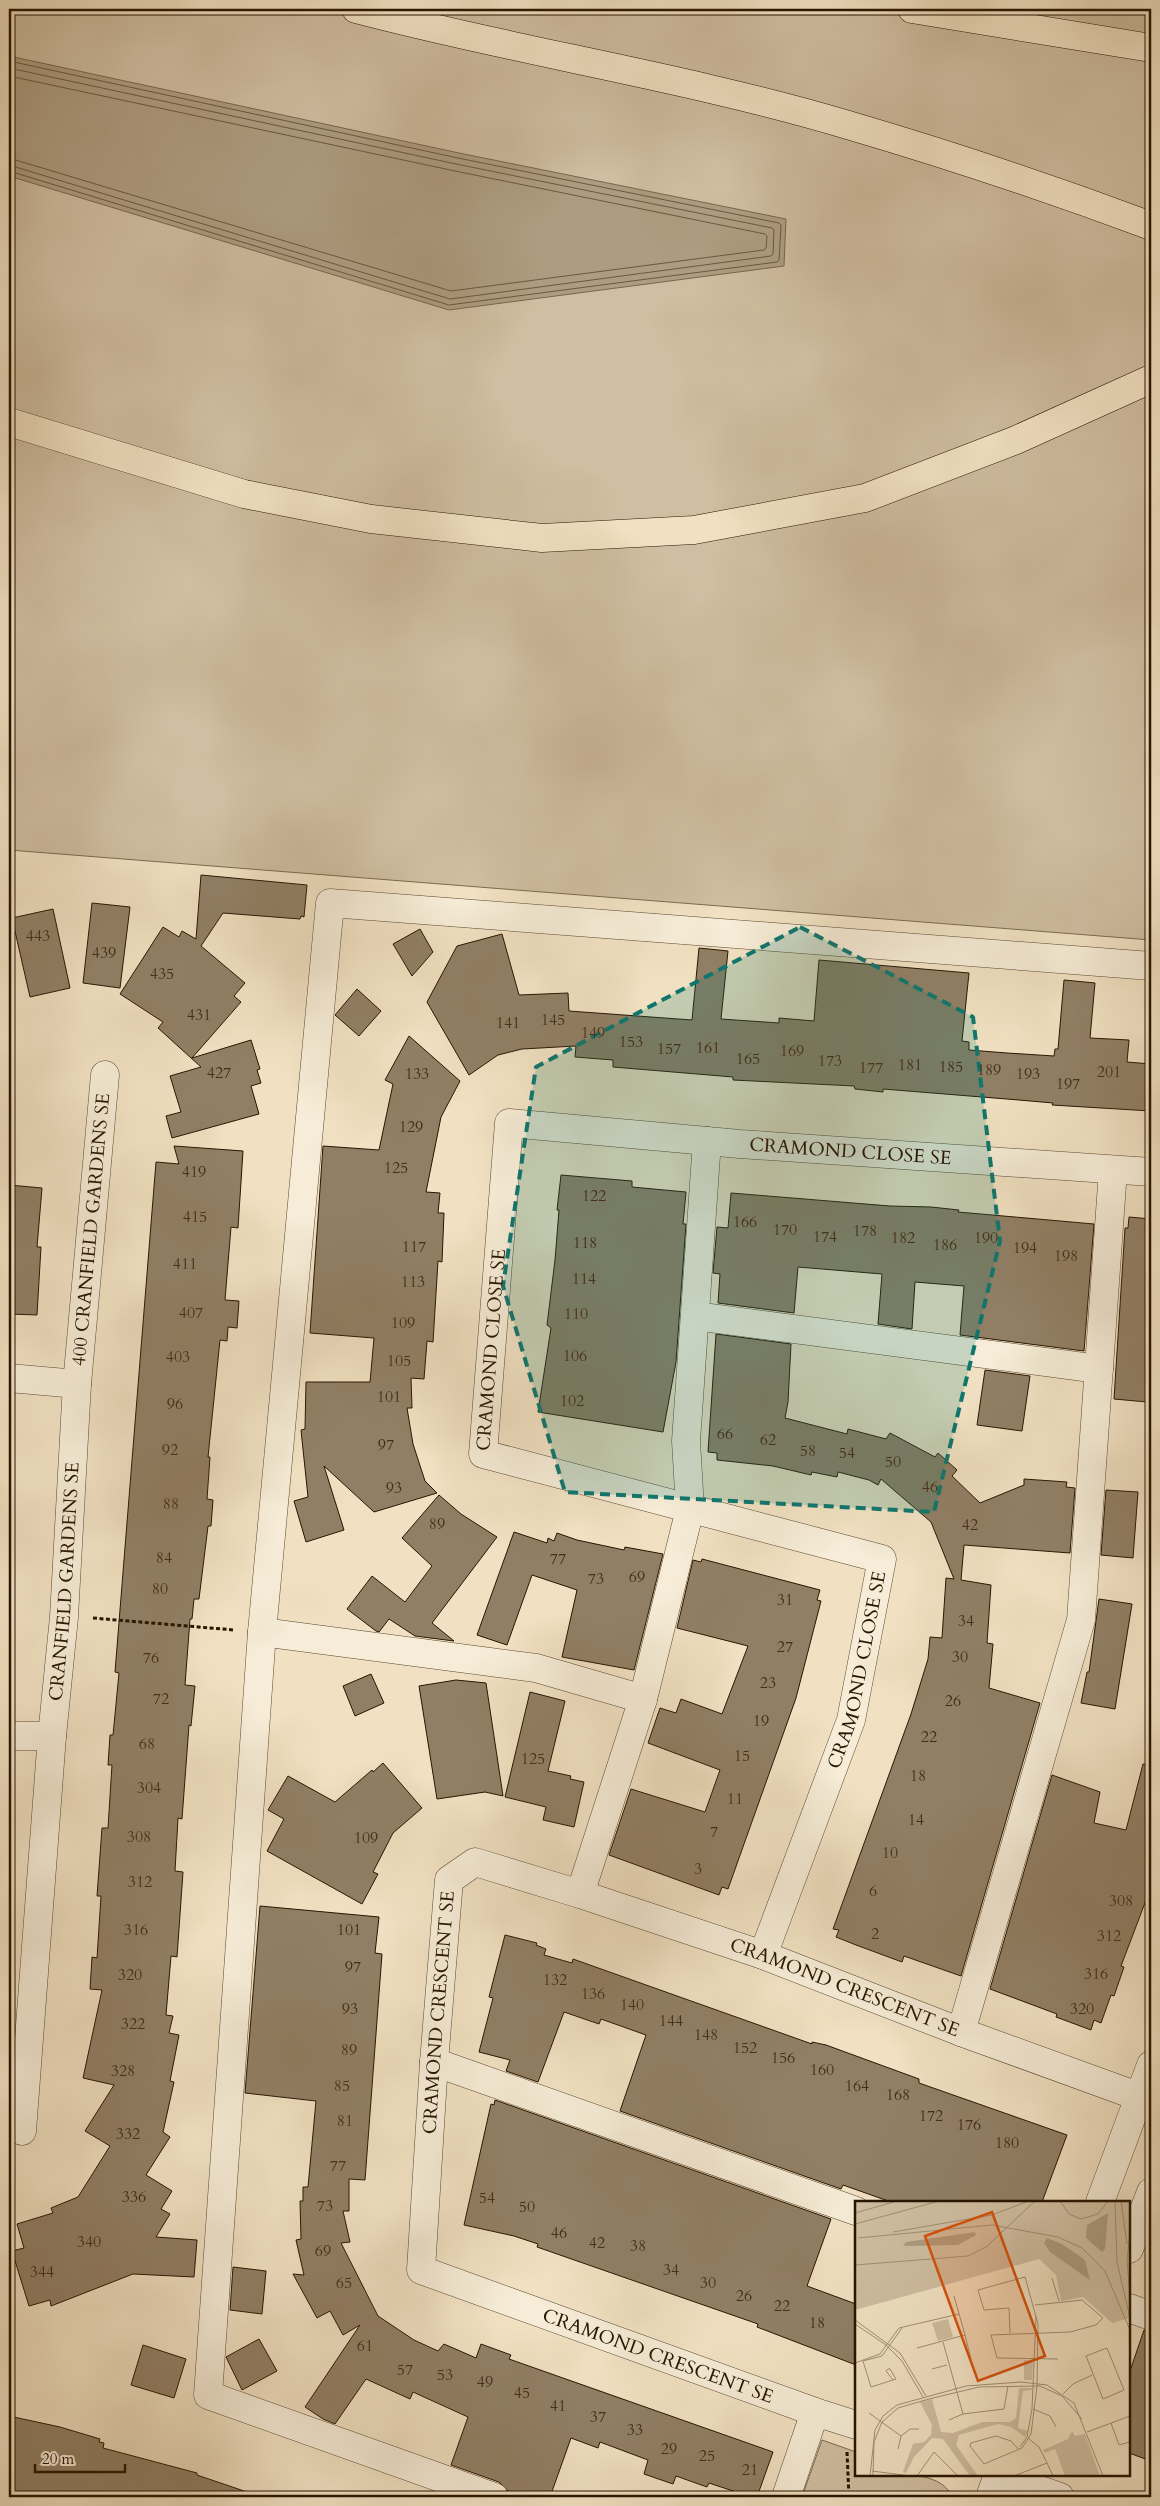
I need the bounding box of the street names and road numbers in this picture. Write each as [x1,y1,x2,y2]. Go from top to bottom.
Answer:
street label: 400 CRANFIELD GARDENS SE [66,1092,116,1367]
street label: CRAMOND CLOSE SE [748,1132,952,1171]
street label: CRAMOND CLOSE SE [470,1248,512,1452]
street label: CRANFIELD GARDENS SE [43,1461,86,1702]
street label: CRAMOND CLOSE SE [821,1569,892,1772]
street label: CRAMOND CRESCENT SE [417,1890,461,2135]
street label: CRAMOND CRESCENT SE [726,1932,963,2043]
street label: CRAMOND CRESCENT SE [539,2302,777,2410]

